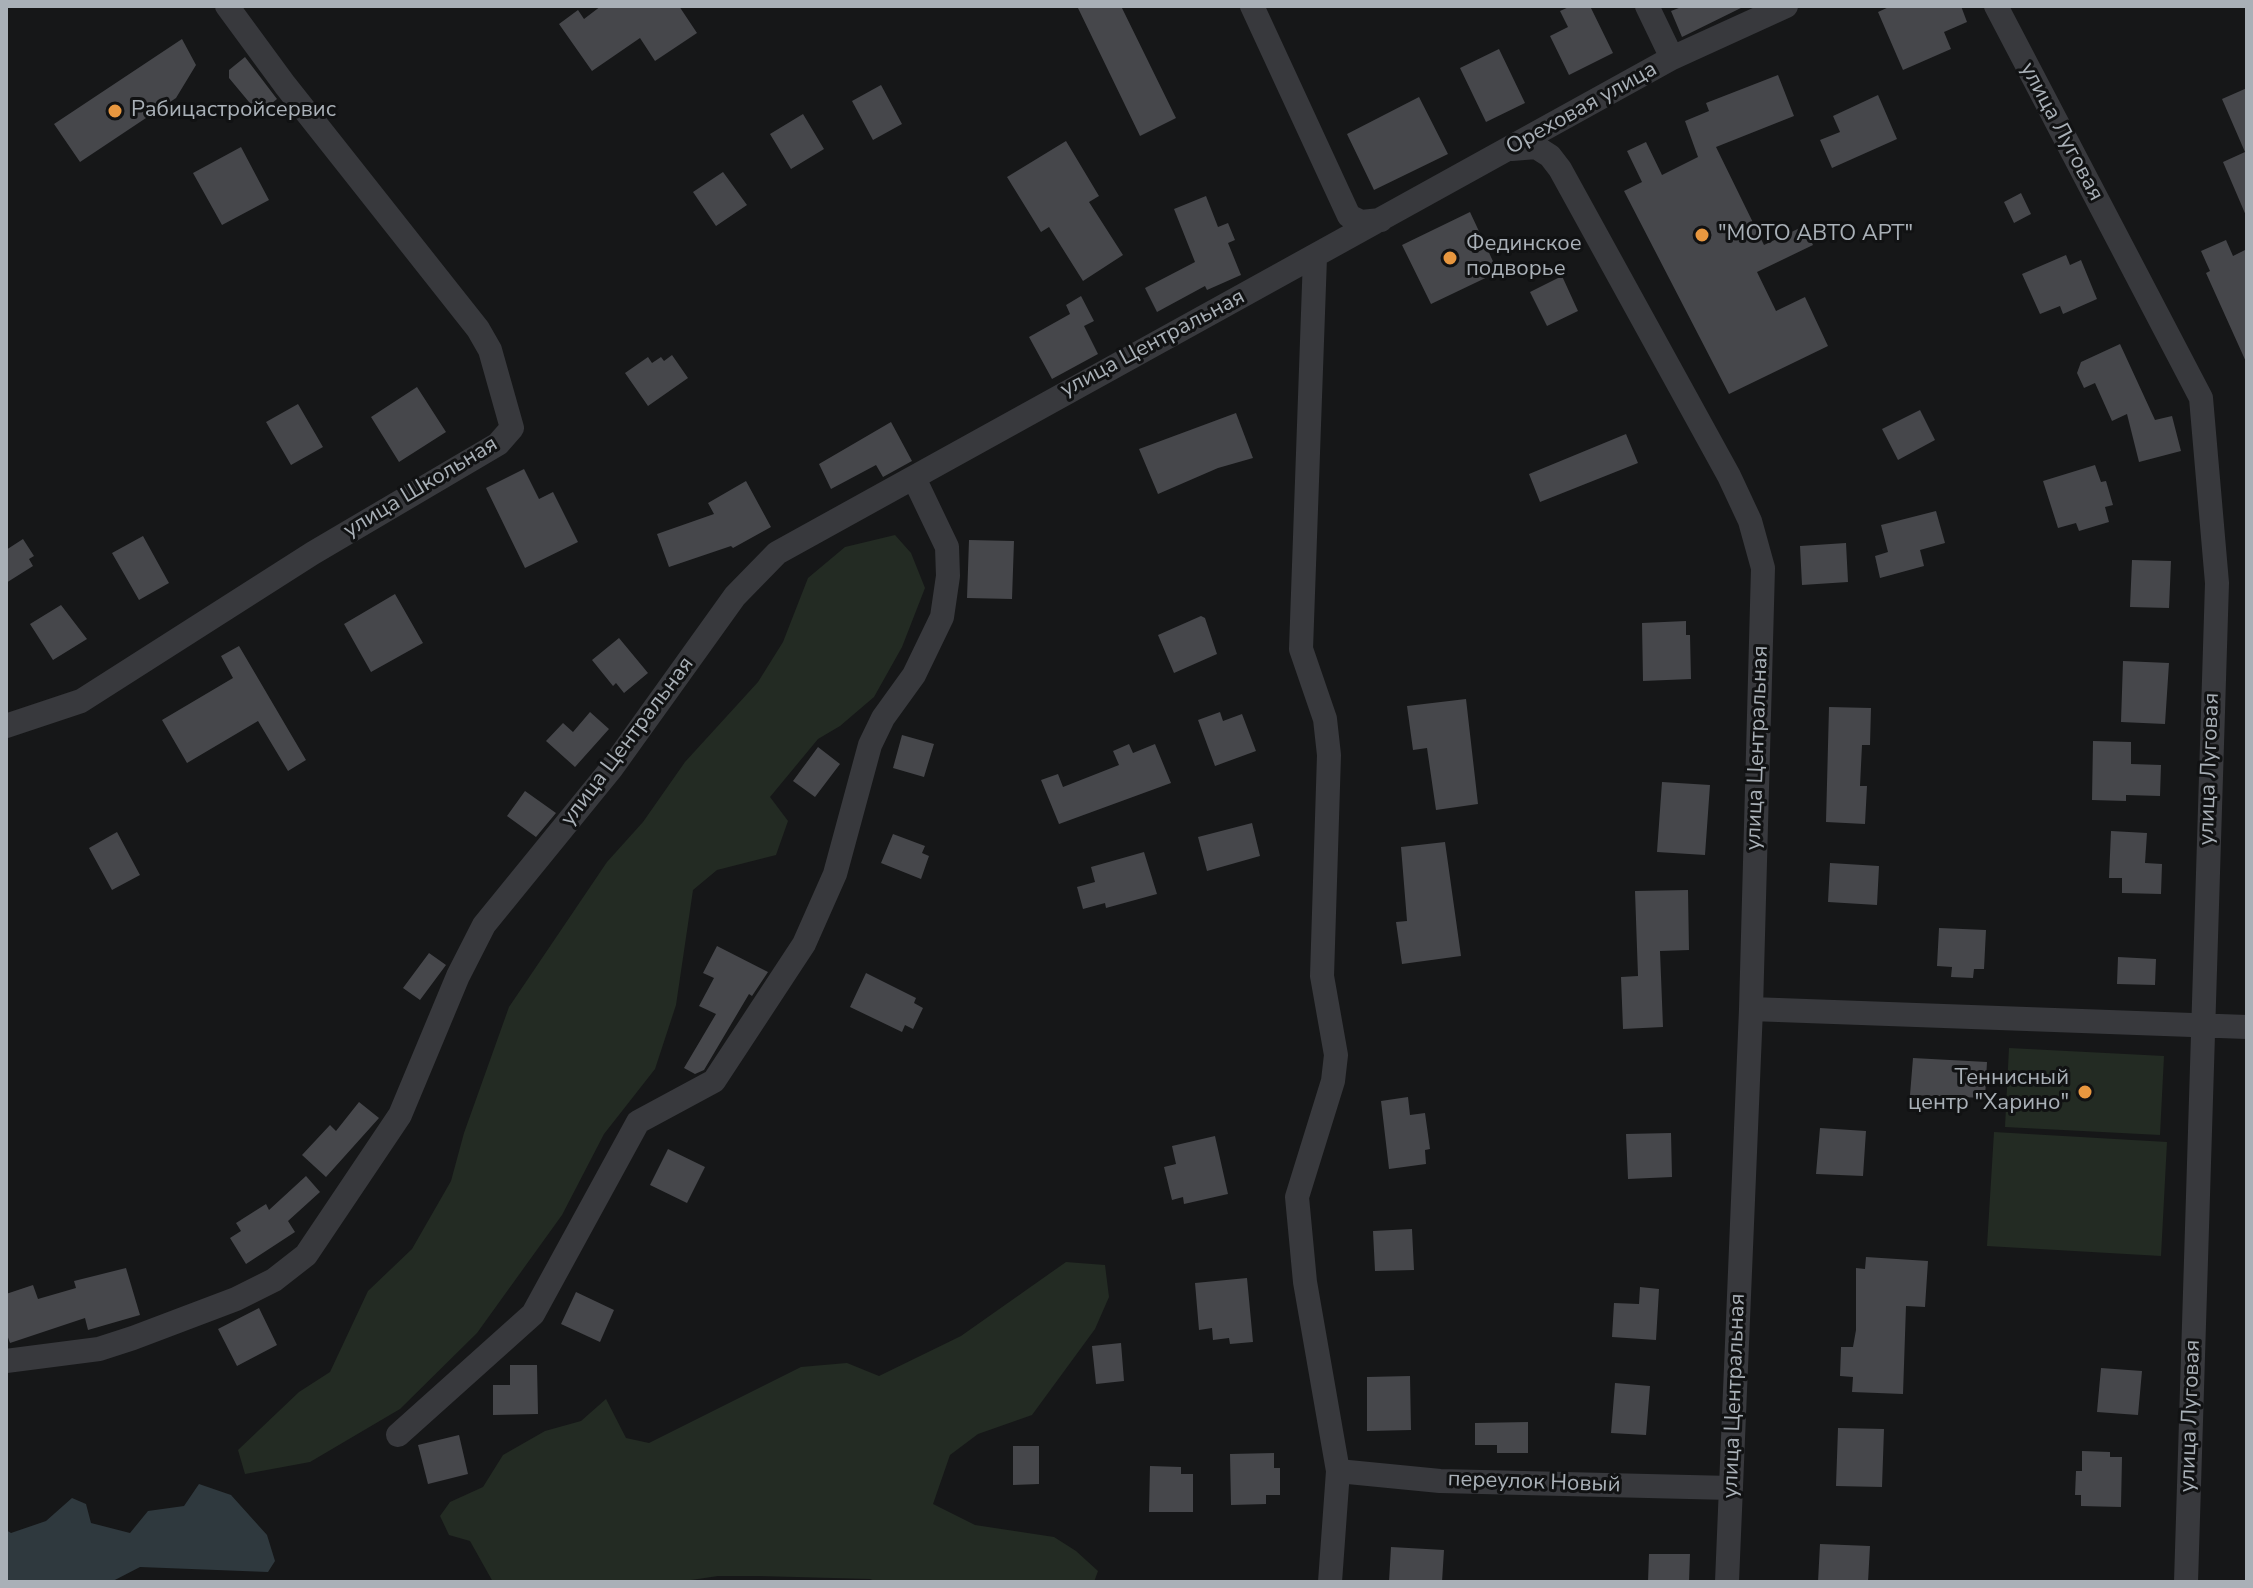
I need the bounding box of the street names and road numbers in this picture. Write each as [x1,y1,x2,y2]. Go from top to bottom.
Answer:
street label: Ореховая улица [1502,57,1662,161]
street label: улица Луговая [2014,58,2108,206]
street label: улица Центральная [1056,284,1250,404]
street label: улица Школьная [339,432,503,544]
street label: улица Центральная [1741,645,1775,851]
street label: улица Центральная [556,652,700,832]
street label: улица Луговая [2194,692,2226,846]
street label: улица Центральная [1718,1293,1752,1499]
street label: улица Луговая [2175,1339,2207,1493]
street label: переулок Новый [1447,1467,1621,1499]

